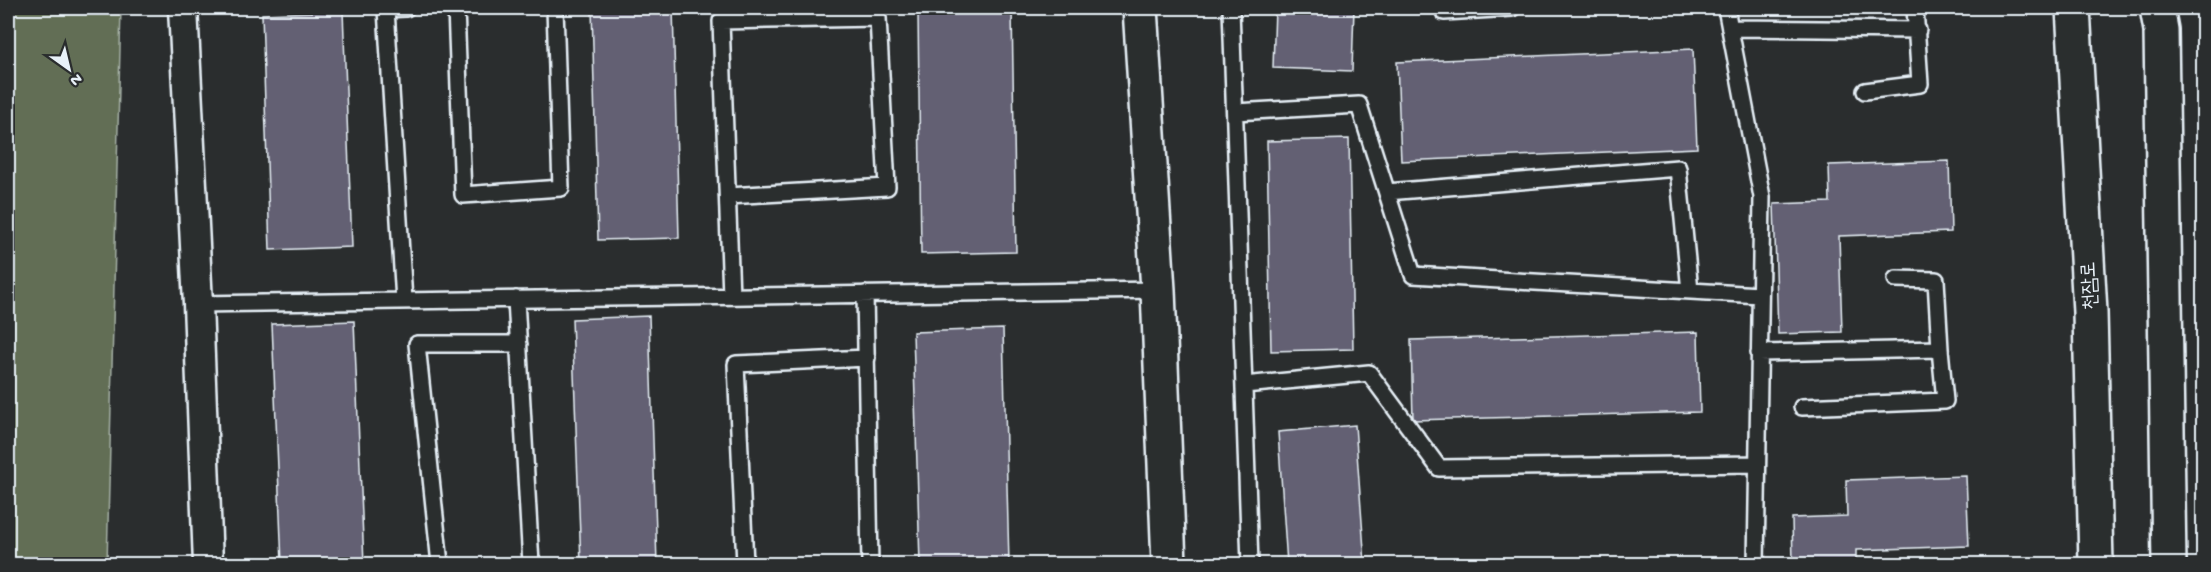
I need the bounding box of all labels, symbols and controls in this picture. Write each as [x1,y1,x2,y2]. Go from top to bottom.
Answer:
north arrow [39,39,99,99]
text: N [65,68,85,90]
street label: 천잠로 [2079,261,2104,311]

